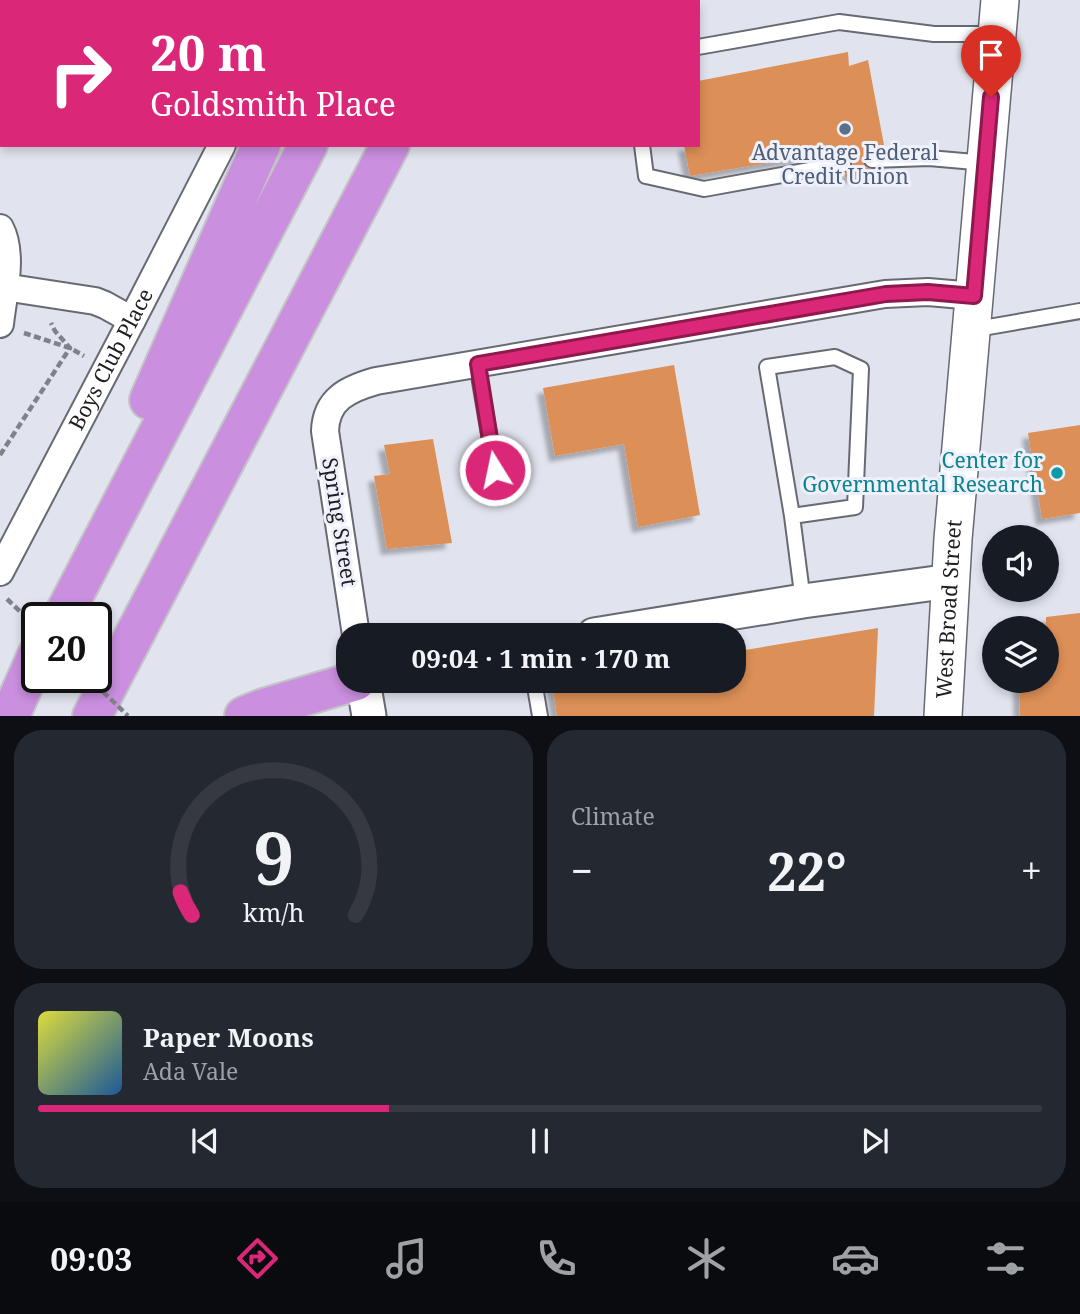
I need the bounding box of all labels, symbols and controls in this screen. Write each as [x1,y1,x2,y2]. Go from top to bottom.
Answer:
text: 20 m [150,19,266,85]
pin [961,25,1021,97]
icon: right [35,28,126,119]
icon: arrive [972,36,1010,74]
text: Goldsmith Place [150,82,396,125]
marker: Advantage Federal Credit Union [837,121,853,137]
place label: Advantage Federal Credit Union [752,138,939,190]
street label: Boys Club Place [62,283,159,435]
position arrow [458,433,532,507]
place label: Center for Governmental Research [802,446,1043,498]
street label: Spring Street [316,456,364,588]
marker: Center for Governmental Research [1049,465,1065,481]
street label: West Broad Street [929,519,968,699]
map controls [982,525,1059,693]
button: sound [982,525,1059,602]
speed limit sign: 20 [21,602,112,693]
button: layers [982,616,1059,693]
text: 09:04 · 1 min · 170 m [411,640,671,676]
text: Climate [571,800,655,832]
text: 9 [253,808,294,907]
text: 22° [767,835,847,906]
text: − [571,844,593,896]
text: + [1021,844,1042,896]
text: km/h [243,895,304,929]
text: Paper Moons [143,1019,314,1055]
text: Ada Vale [143,1055,238,1087]
icon: previous [186,1122,224,1160]
icon: pause [521,1122,559,1160]
icon: next [856,1122,894,1160]
icon: directions [233,1234,282,1283]
icon: music [382,1234,431,1283]
icon: phone [532,1234,581,1283]
icon: climate [682,1234,731,1283]
icon: car [831,1234,880,1283]
icon: filters [981,1234,1030,1283]
text: 09:03 [50,1237,132,1280]

